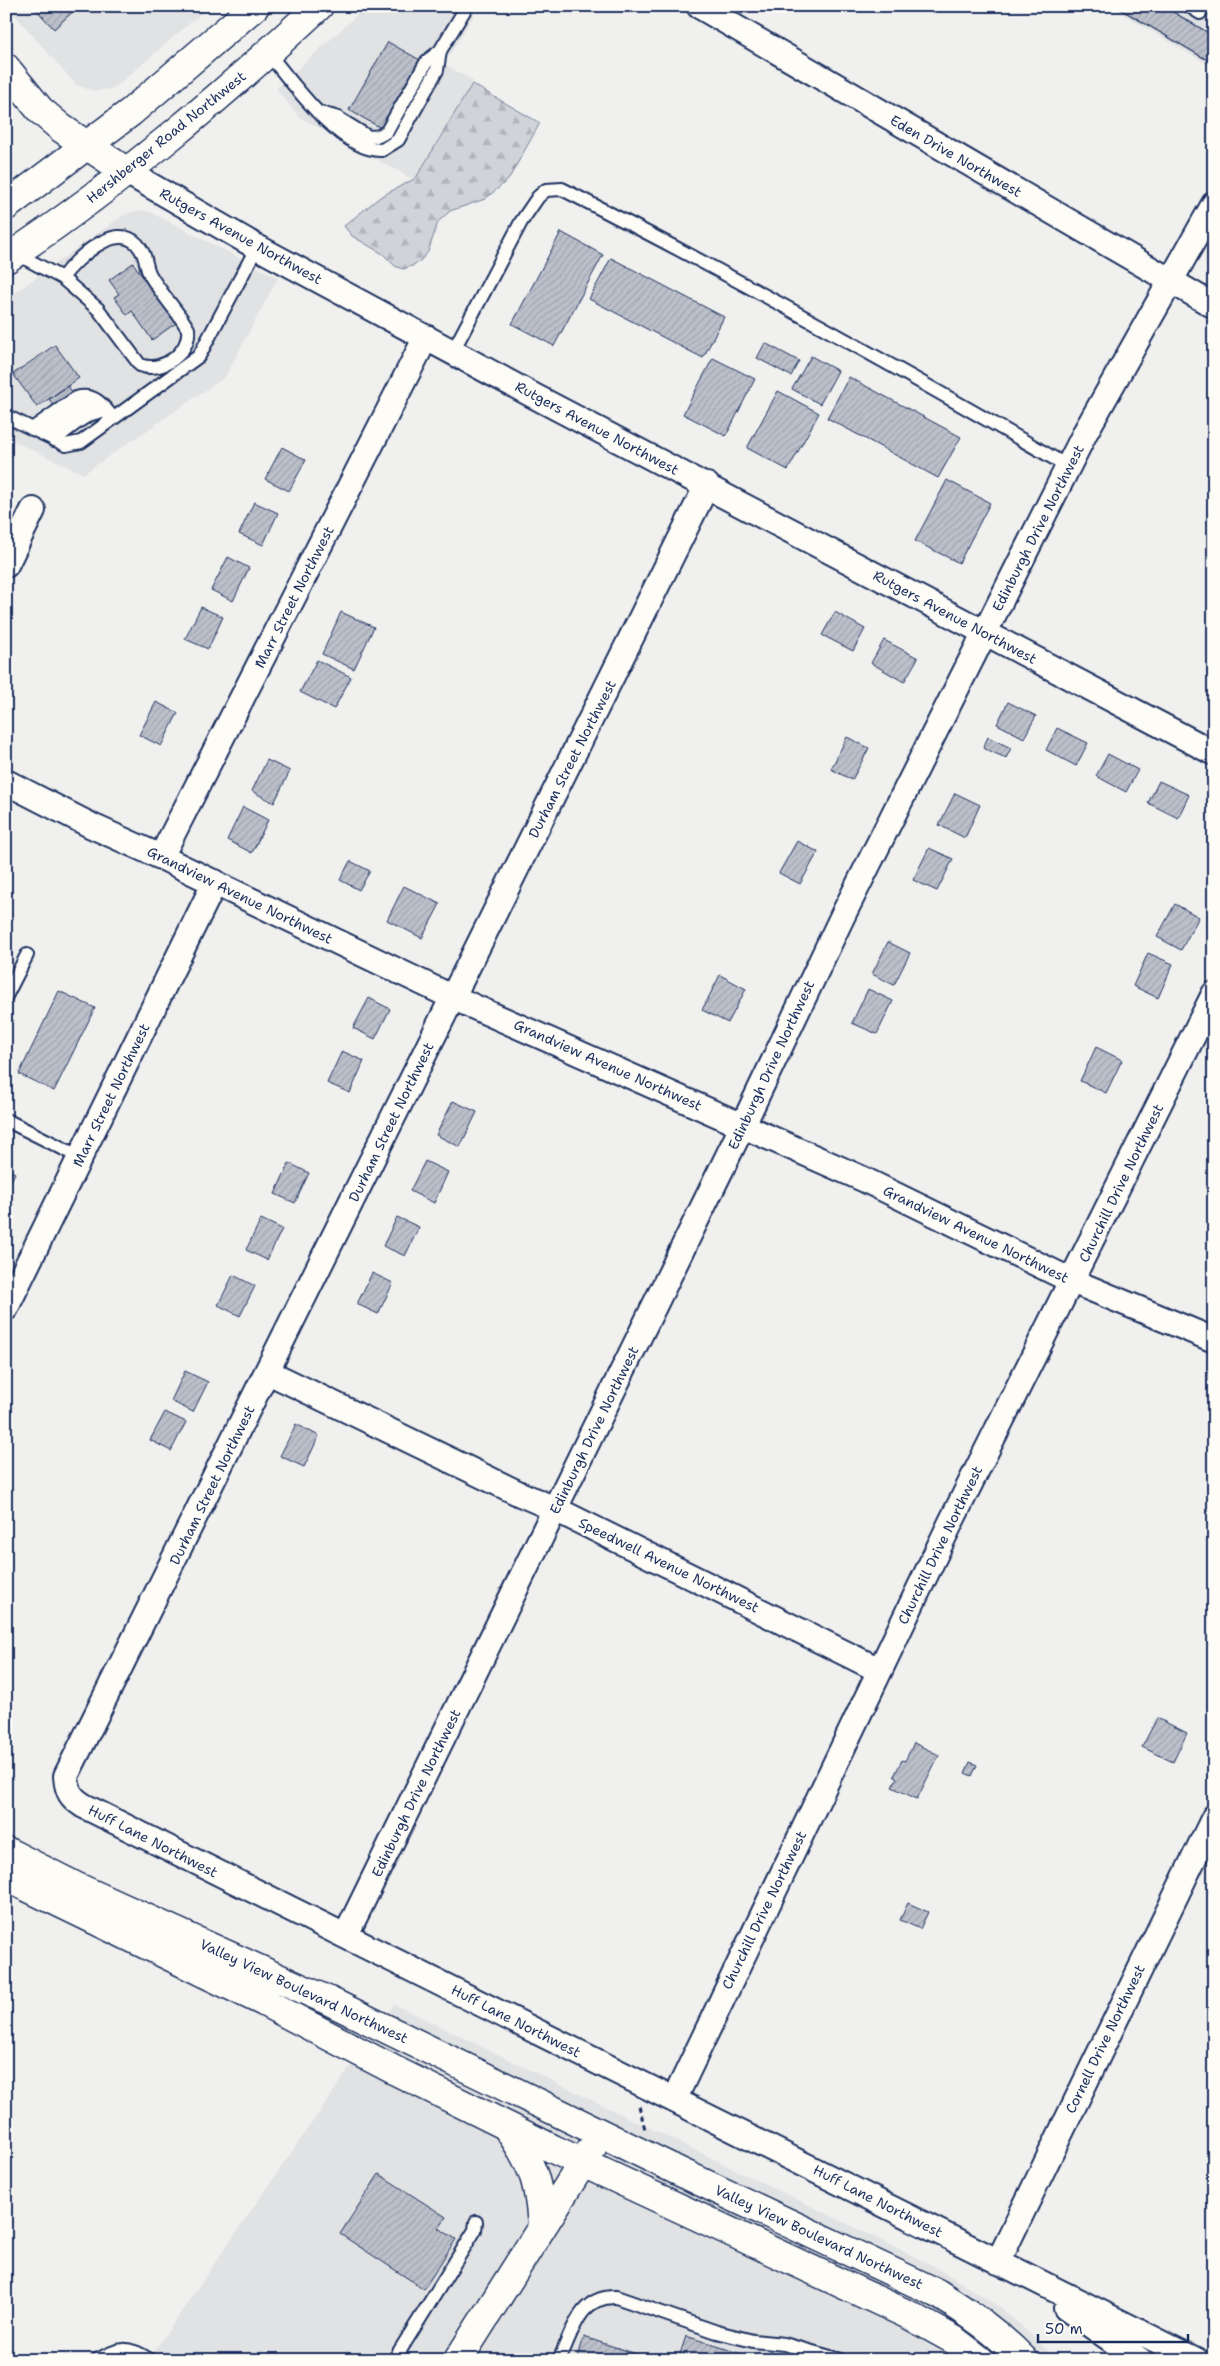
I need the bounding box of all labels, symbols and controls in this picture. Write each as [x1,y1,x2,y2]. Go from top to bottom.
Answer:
street label: Hershberger Road Northwest [83,67,249,207]
street label: Eden Drive Northwest [887,111,1025,201]
street label: Rutgers Avenue Northwest [157,184,325,288]
street label: Rutgers Avenue Northwest [512,377,682,479]
street label: Edinburgh Drive Northwest [988,442,1088,614]
street label: Marr Street Northwest [250,523,338,671]
street label: Rutgers Avenue Northwest [870,566,1040,668]
street label: Durham Street Northwest [524,677,620,841]
street label: Grandview Avenue Northwest [144,842,336,948]
street label: Edinburgh Drive Northwest [724,977,818,1153]
street label: Grandview Avenue Northwest [511,1015,705,1115]
street label: Marr Street Northwest [68,1020,154,1170]
street label: Durham Street Northwest [345,1039,437,1205]
street label: Churchill Drive Northwest [1075,1101,1167,1265]
street label: Grandview Avenue Northwest [880,1181,1072,1287]
street label: Edinburgh Drive Northwest [545,1343,643,1517]
street label: Durham Street Northwest [166,1402,258,1568]
street label: Churchill Drive Northwest [894,1463,986,1627]
street label: Speedwell Avenue Northwest [576,1513,762,1617]
street label: Edinburgh Drive Northwest [367,1706,465,1880]
street label: Huff Lane Northwest [85,1801,221,1881]
street label: Churchill Drive Northwest [718,1828,810,1992]
street label: Valley View Boulevard Northwest [197,1935,411,2047]
street label: Cornell Drive Northwest [1061,1962,1149,2116]
street label: Huff Lane Northwest [448,1981,584,2061]
street label: Huff Lane Northwest [810,2161,946,2241]
street label: Valley View Boulevard Northwest [712,2181,926,2293]
scale bar [1038,2311,1188,2343]
text: 50 m [1045,2319,1083,2339]

